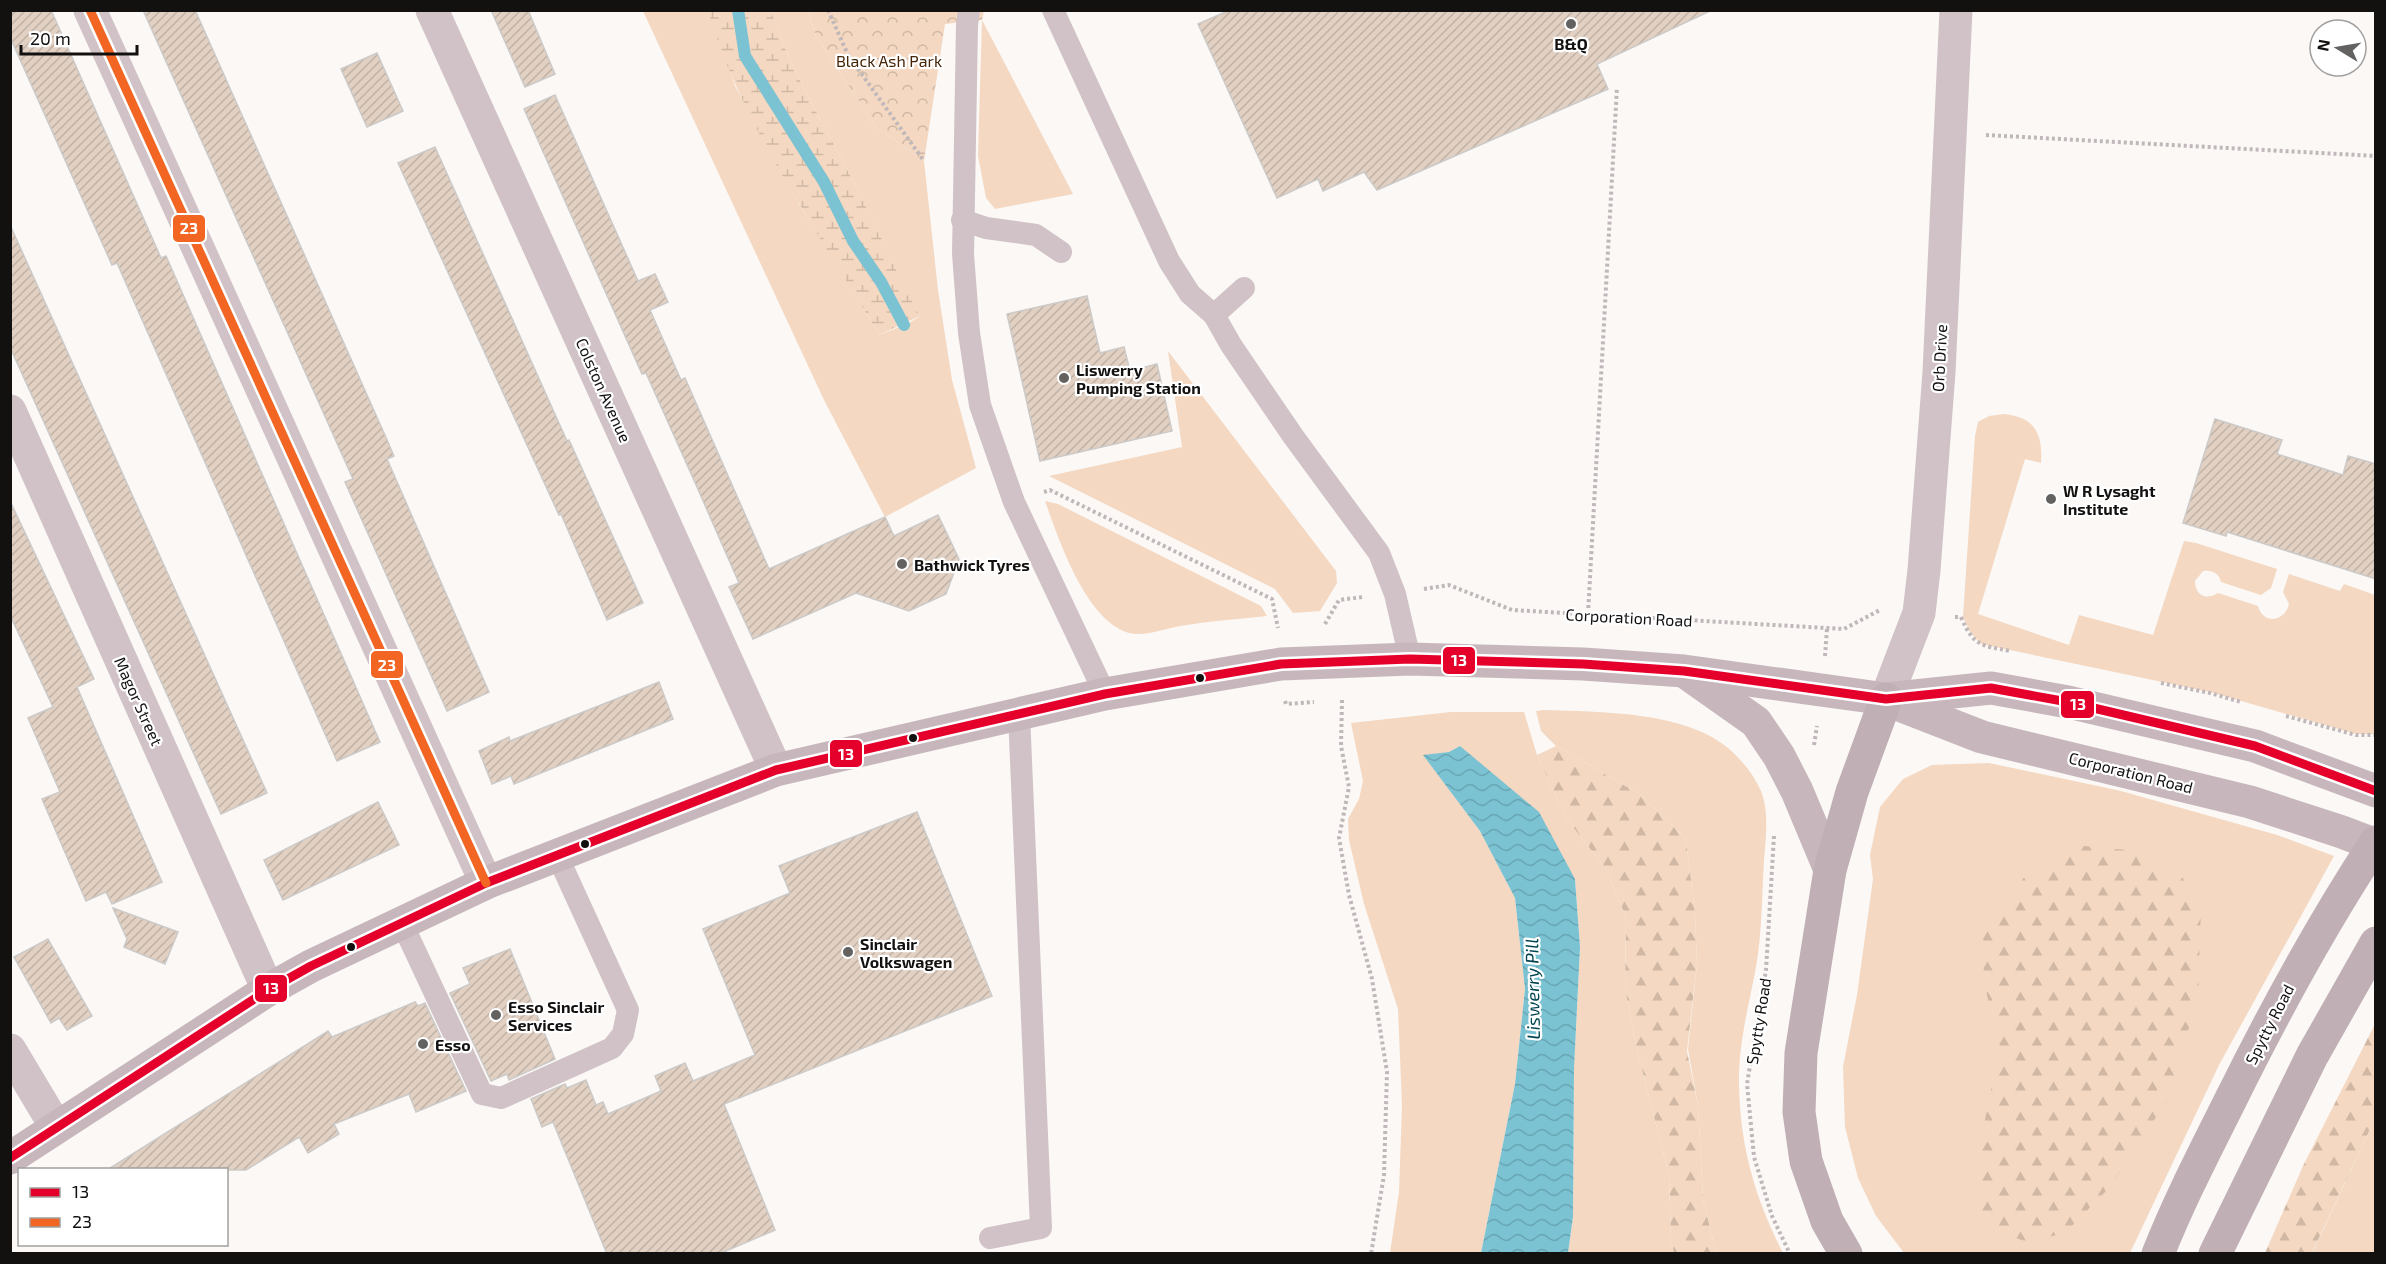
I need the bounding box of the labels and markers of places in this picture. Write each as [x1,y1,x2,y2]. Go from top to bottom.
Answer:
marker: B&Q [1564,17,1578,31]
place label: B&Q [1554,34,1588,54]
place label: Liswerry Pumping Station [1076,360,1201,397]
marker: Liswerry Pumping Station [1057,371,1071,385]
place label: W R Lysaght Institute [2063,481,2156,518]
marker: W R Lysaght Institute [2044,492,2058,506]
place label: Bathwick Tyres [914,555,1030,575]
marker: Bathwick Tyres [895,557,909,571]
unlabelled marker [1194,672,1206,684]
unlabelled marker [907,732,919,744]
unlabelled marker [579,838,591,850]
place label: Sinclair Volkswagen [860,934,952,971]
unlabelled marker [345,941,357,953]
marker: Sinclair Volkswagen [841,945,855,959]
place label: Esso Sinclair Services [508,997,604,1034]
marker: Esso Sinclair Services [489,1008,503,1022]
place label: Esso [435,1035,471,1054]
marker: Esso [416,1037,430,1051]

